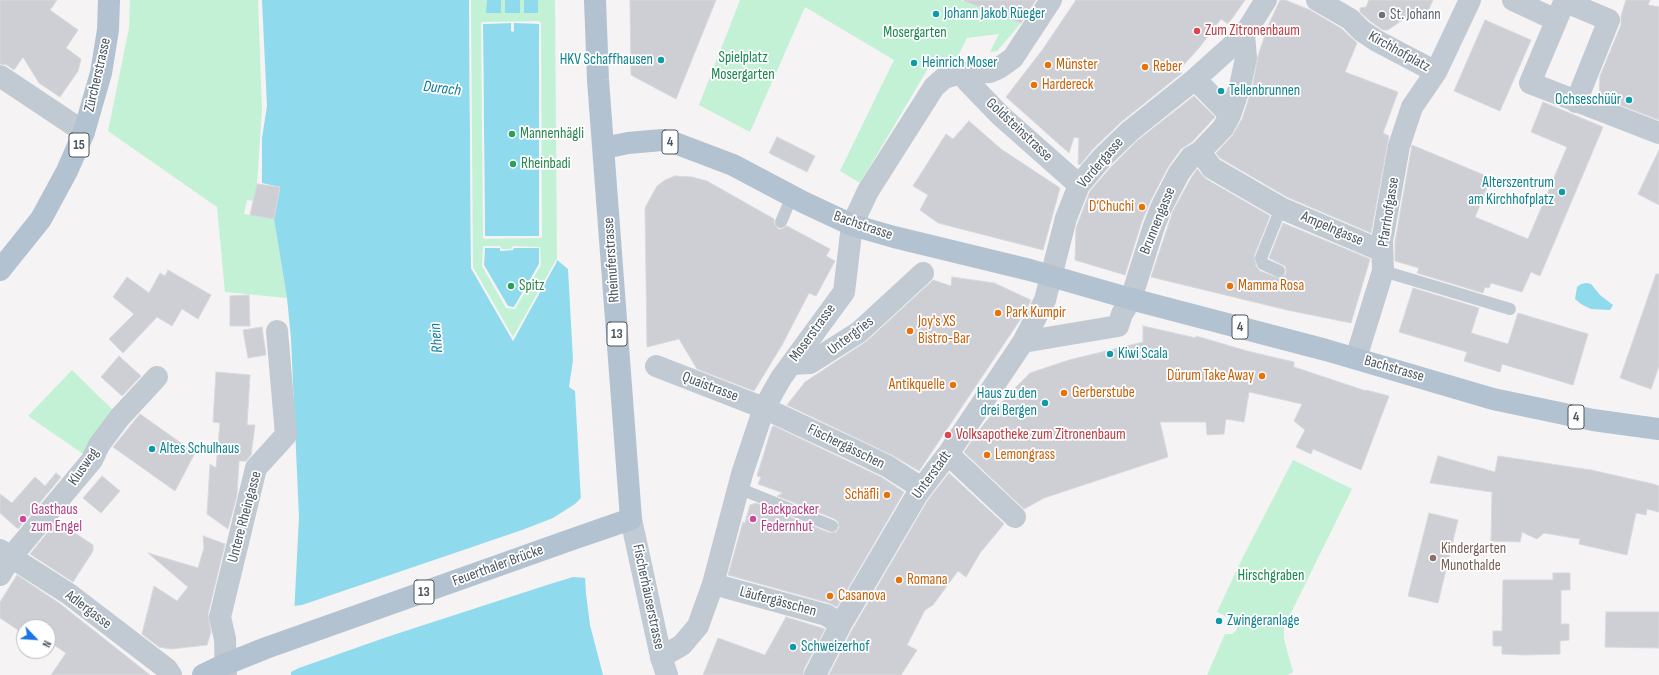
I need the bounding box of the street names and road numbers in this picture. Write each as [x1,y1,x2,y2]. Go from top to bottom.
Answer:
street label: Kirchhofplatz [1365,28,1433,76]
street label: Zürcherstrasse [81,36,115,114]
street label: Goldsteinstrasse [982,95,1056,165]
road number: 4 [662,130,678,154]
road number: 15 [69,133,89,157]
street label: Vordergasse [1074,134,1128,192]
street label: Pfarrhofgasse [1375,176,1403,248]
street label: Brunnengasse [1136,185,1180,257]
street label: Bachstrasse [831,208,895,244]
street label: Ampelngasse [1298,208,1366,250]
street label: Rheinuferstrasse [600,217,624,303]
street label: Moserstrasse [786,301,840,365]
street label: Untergries [824,313,878,359]
road number: 4 [1232,315,1248,339]
road number: 13 [607,322,627,346]
street label: Bachstrasse [1362,352,1426,386]
street label: Quaistrasse [679,368,741,406]
road number: 4 [1568,405,1584,429]
street label: Fischergässchen [805,421,887,473]
street label: Klusweg [65,445,103,489]
street label: Unterstadt [909,447,955,503]
street label: Untere Rheingasse [224,469,266,565]
street label: Feuerthaler Brücke [450,541,546,591]
street label: Fischerhäuserstrasse [628,543,668,651]
road number: 13 [414,580,434,604]
street label: Läufergässchen [738,583,818,621]
street label: Adlergasse [61,587,115,633]

